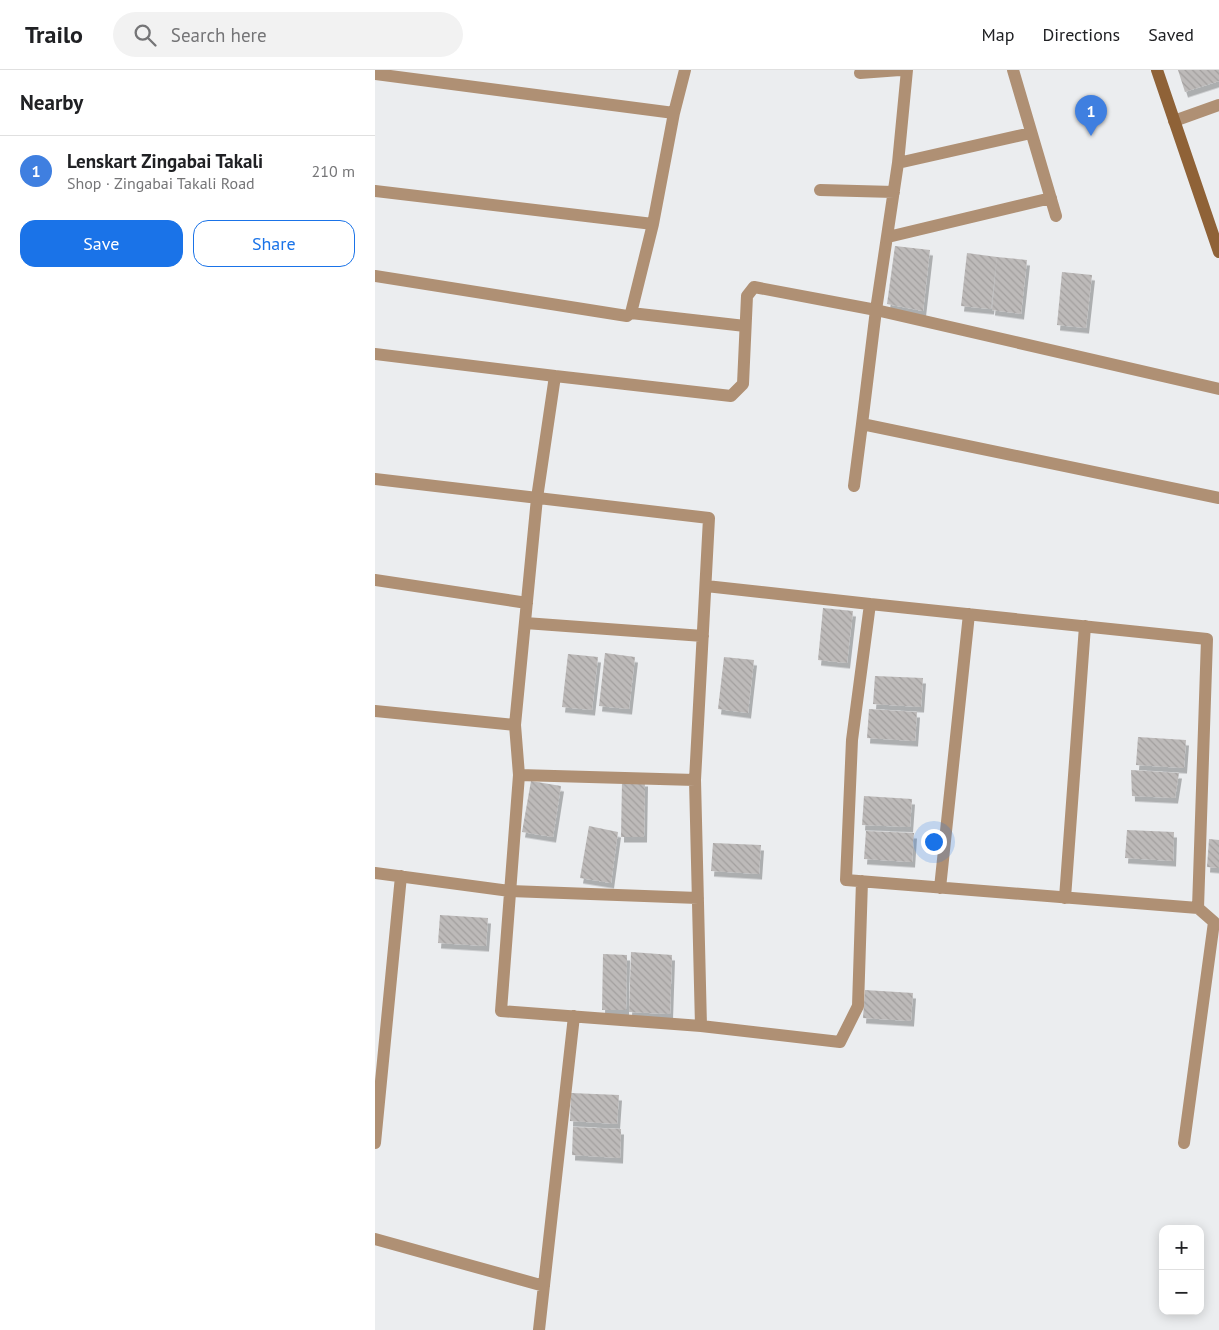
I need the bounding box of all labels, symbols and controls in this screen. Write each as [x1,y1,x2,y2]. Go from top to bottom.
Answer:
search box [113,12,463,57]
text: Trailo [25,19,83,50]
icon: search [131,21,159,49]
text: Search here [171,23,267,47]
text: Map [982,23,1014,46]
text: Directions [1042,23,1120,46]
text: Saved [1148,23,1194,46]
text: Nearby [20,89,83,116]
pin: 1 [1075,95,1107,136]
text: Lenskart Zingabai Takali [67,149,263,173]
text: 1 [31,161,41,181]
text: 210 m [312,161,355,181]
text: Shop · Zingabai Takali Road [67,173,255,193]
button: Save [20,220,183,267]
button: Share [193,220,355,267]
your location [921,829,947,855]
map controls [1159,1225,1204,1315]
button: + [1159,1225,1204,1270]
button: − [1159,1270,1204,1315]

